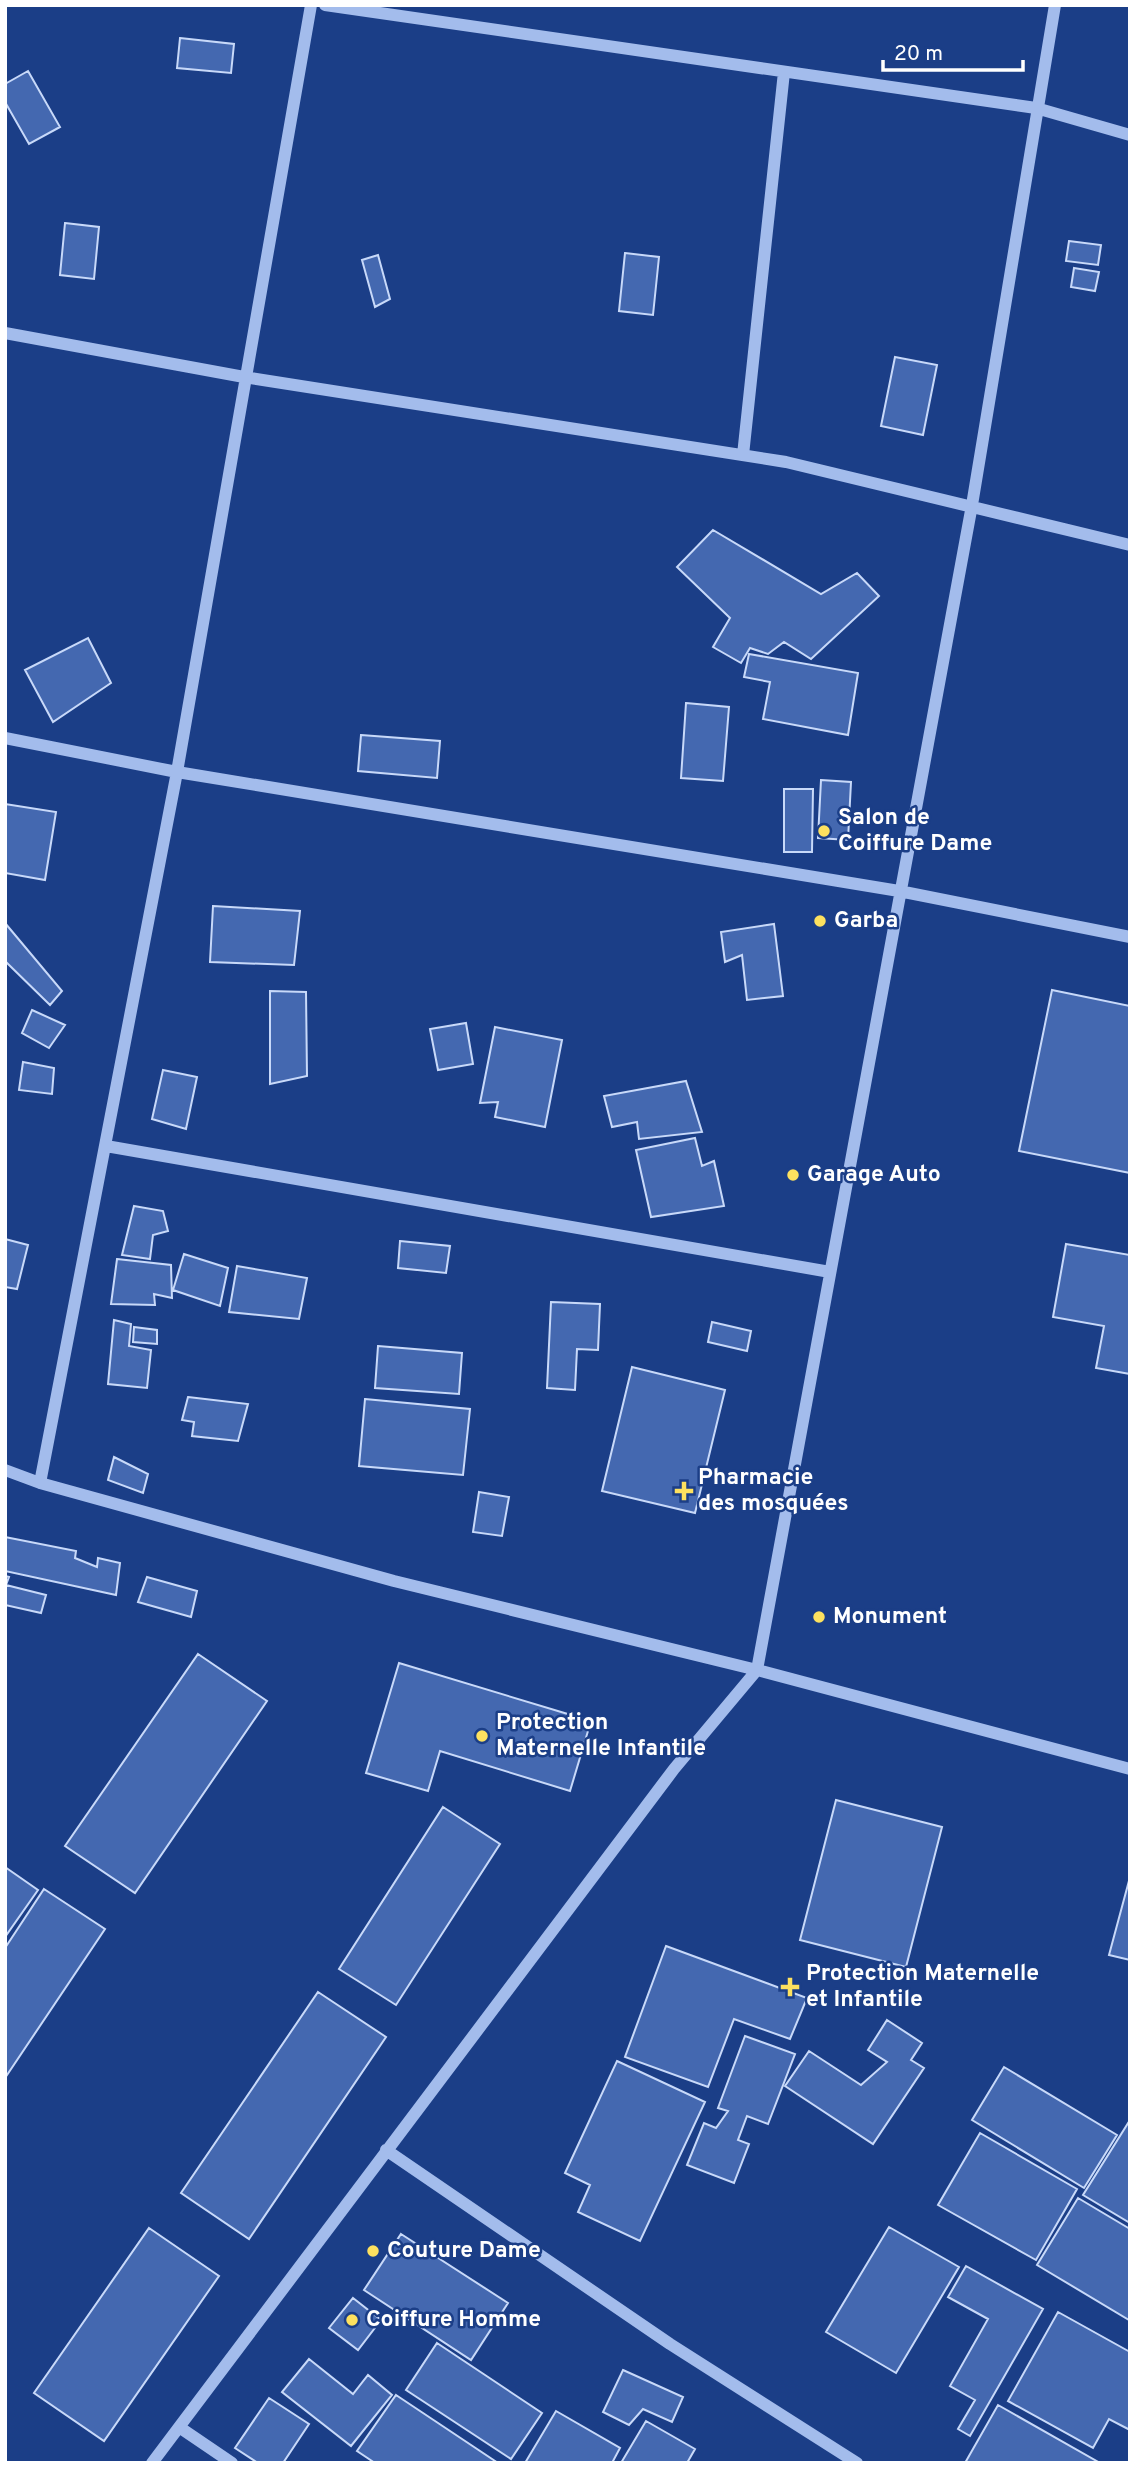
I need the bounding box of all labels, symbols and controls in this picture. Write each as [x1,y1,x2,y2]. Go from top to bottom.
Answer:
scale bar [883,28,1023,72]
text: 20 m [894,41,943,68]
place label: Salon de Coiffure Dame [838,804,992,859]
marker: Salon de Coiffure Dame [816,823,832,839]
place label: Garba [834,907,898,936]
marker: Garba [812,913,828,929]
place label: Garage Auto [807,1161,941,1190]
marker: Garage Auto [785,1167,801,1183]
place label: Pharmacie des mosquées [698,1464,849,1519]
marker: Pharmacie des mosquées [676,1483,692,1499]
place label: Monument [833,1603,947,1632]
marker: Monument [811,1609,827,1625]
place label: Protection Maternelle Infantile [496,1709,706,1764]
marker: Protection Maternelle Infantile [474,1728,490,1744]
place label: Protection Maternelle et Infantile [806,1960,1039,2015]
marker: Protection Maternelle et Infantile [780,1977,800,1997]
place label: Couture Dame [387,2237,541,2266]
marker: Couture Dame [365,2243,381,2259]
place label: Coiffure Homme [366,2306,541,2335]
marker: Coiffure Homme [344,2312,360,2328]

